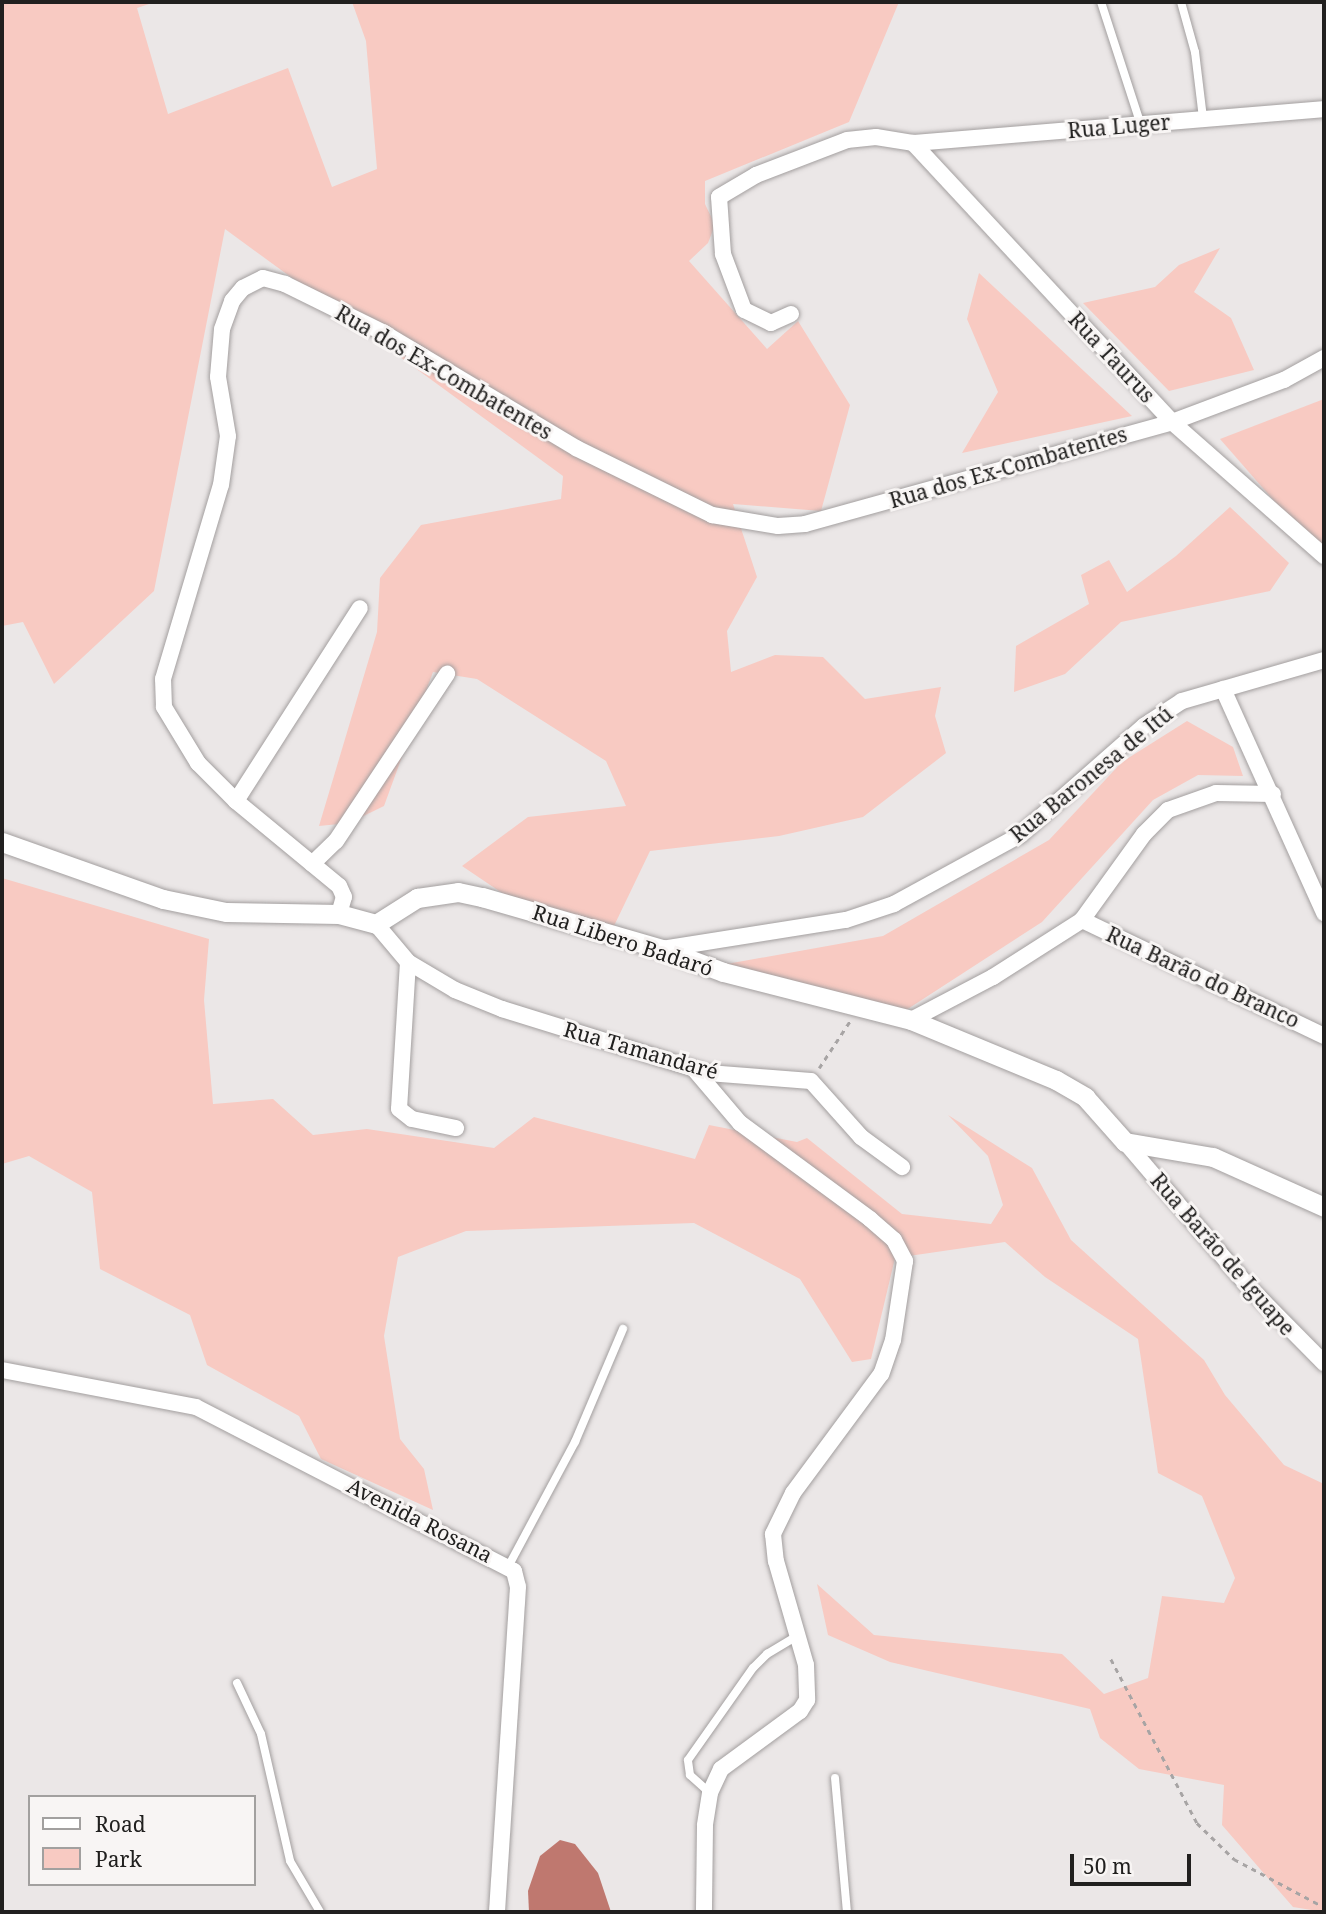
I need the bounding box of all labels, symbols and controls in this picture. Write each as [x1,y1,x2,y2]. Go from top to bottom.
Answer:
street label: Rua Luger [1066,109,1172,143]
street label: Rua dos Ex-Combatentes [331,300,557,444]
street label: Rua Taurus [1064,307,1160,407]
street label: Rua dos Ex-Combatentes [886,421,1130,513]
street label: Rua Baronesa de Itú [1005,701,1177,847]
street label: Rua Libero Badaró [530,899,716,981]
street label: Rua Barão do Branco [1102,921,1304,1033]
street label: Rua Tamandaré [561,1016,721,1084]
street label: Rua Barão de Iguape [1146,1168,1300,1340]
street label: Avenida Rosana [343,1472,497,1568]
legend [28,1795,256,1886]
text: Road [95,1810,146,1838]
scale bar [1074,1840,1195,1884]
text: Park [95,1845,142,1873]
text: 50 m [1083,1852,1132,1880]

